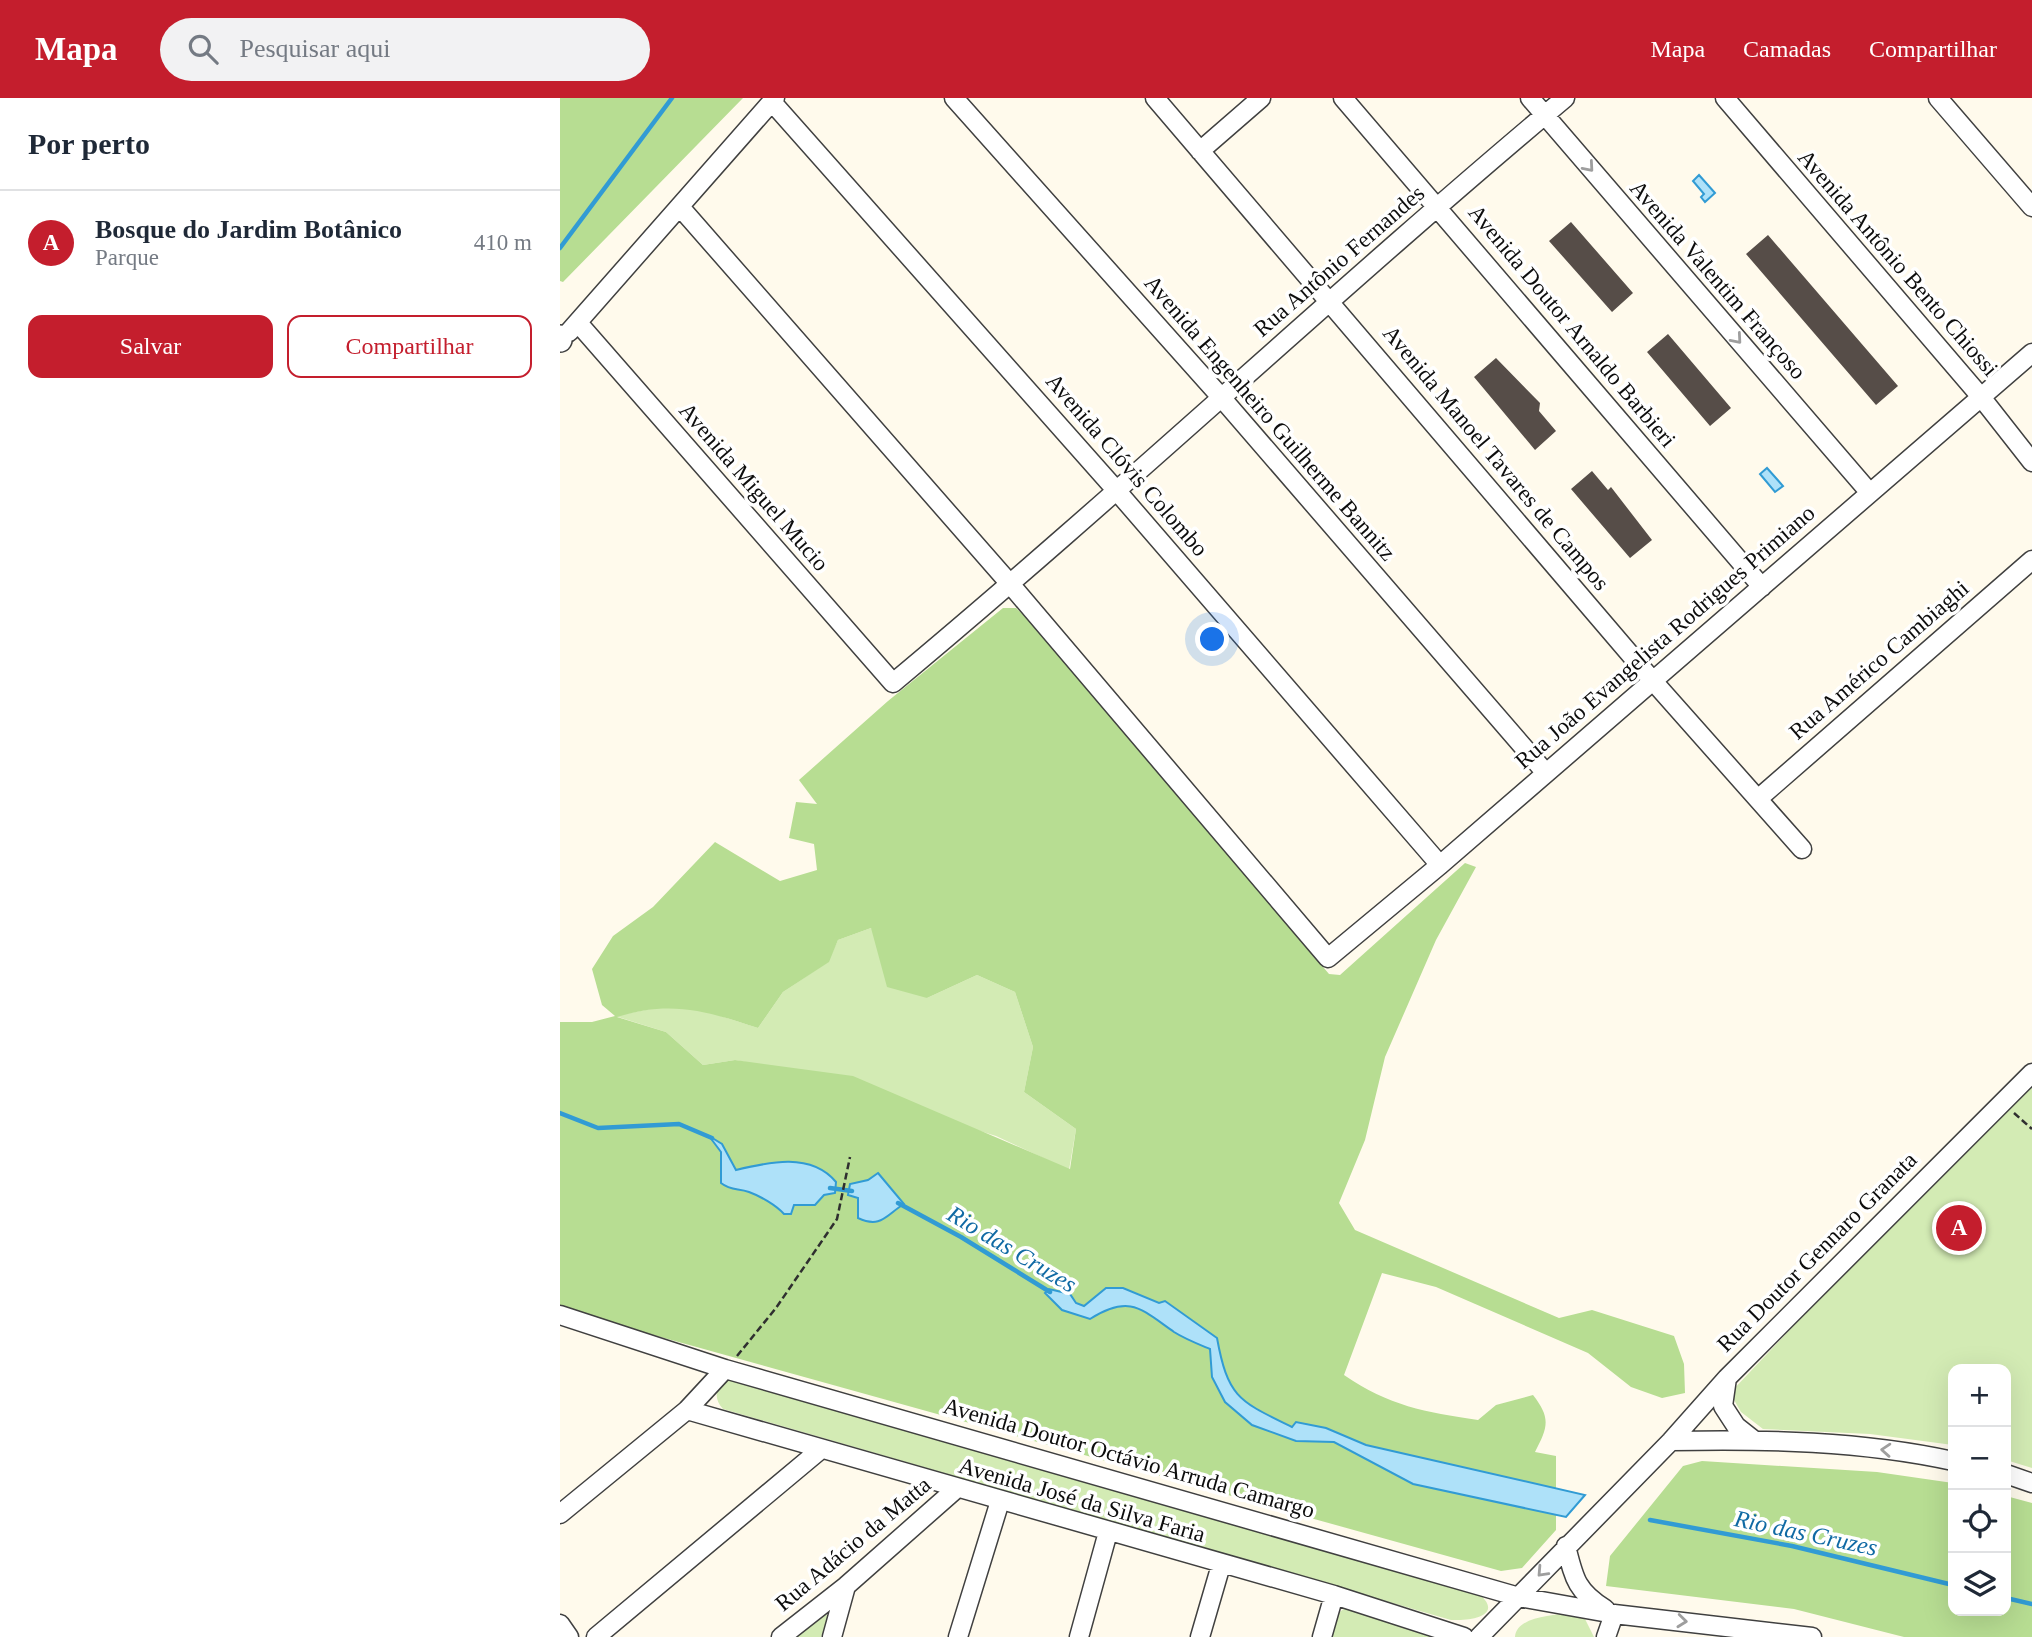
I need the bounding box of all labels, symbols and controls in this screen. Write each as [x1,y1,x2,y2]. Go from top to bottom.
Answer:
search box [160,18,650,81]
icon: search [184,30,222,68]
text: Mapa [35,31,118,67]
text: Pesquisar aqui [240,34,390,63]
text: Mapa [1650,36,1705,62]
text: Camadas [1743,36,1831,62]
text: Compartilhar [1869,36,1997,62]
text: Por perto [28,127,150,160]
street label: Avenida Antônio Bento Chiossi [1793,145,2003,381]
one-way arrow [1581,158,1593,171]
street label: Avenida Valentim Françoso [1625,176,1811,384]
street label: Rua Antônio Fernandes [1249,180,1429,342]
street label: Avenida Doutor Arnaldo Barbieri [1463,200,1681,452]
text: Bosque do Jardim Botânico [95,215,402,244]
text: A [43,230,59,255]
text: 410 m [474,230,532,255]
text: Parque [95,245,159,270]
street label: Avenida Engenheiro Guilherme Bannitz [1139,270,1401,566]
button: Salvar [28,315,273,378]
button: Compartilhar [287,315,532,378]
street label: Avenida Manoel Tavares de Campos [1378,321,1614,595]
one-way arrow [1729,331,1741,344]
street label: Avenida Clóvis Colombo [1041,369,1213,561]
street label: Avenida Miguel Mucio [674,398,834,576]
street label: Rua João Evangelista Rodrigues Primiano [1510,500,1820,774]
street label: Rua Américo Cambiaghi [1785,576,1973,744]
your location [1195,622,1229,656]
street label: Rua Doutor Gennaro Granata [1712,1147,1922,1357]
water label: Rio das Cruzes [942,1200,1081,1298]
pin: A [1936,1202,1982,1254]
map controls [1948,1364,2011,1616]
button: + [1948,1364,2011,1427]
street label: Avenida Doutor Octávio Arruda Camargo [941,1393,1317,1523]
button: − [1948,1427,2011,1490]
one-way arrow [1880,1443,1891,1458]
street label: Avenida José da Silva Faria [956,1453,1208,1547]
street label: Rua Adácio da Matta [770,1472,936,1616]
button: locate [1948,1490,2011,1553]
water label: Rio das Cruzes [1731,1505,1880,1561]
button: layers [1948,1553,2011,1616]
one-way arrow [1538,1564,1551,1577]
one-way arrow [1676,1613,1687,1628]

